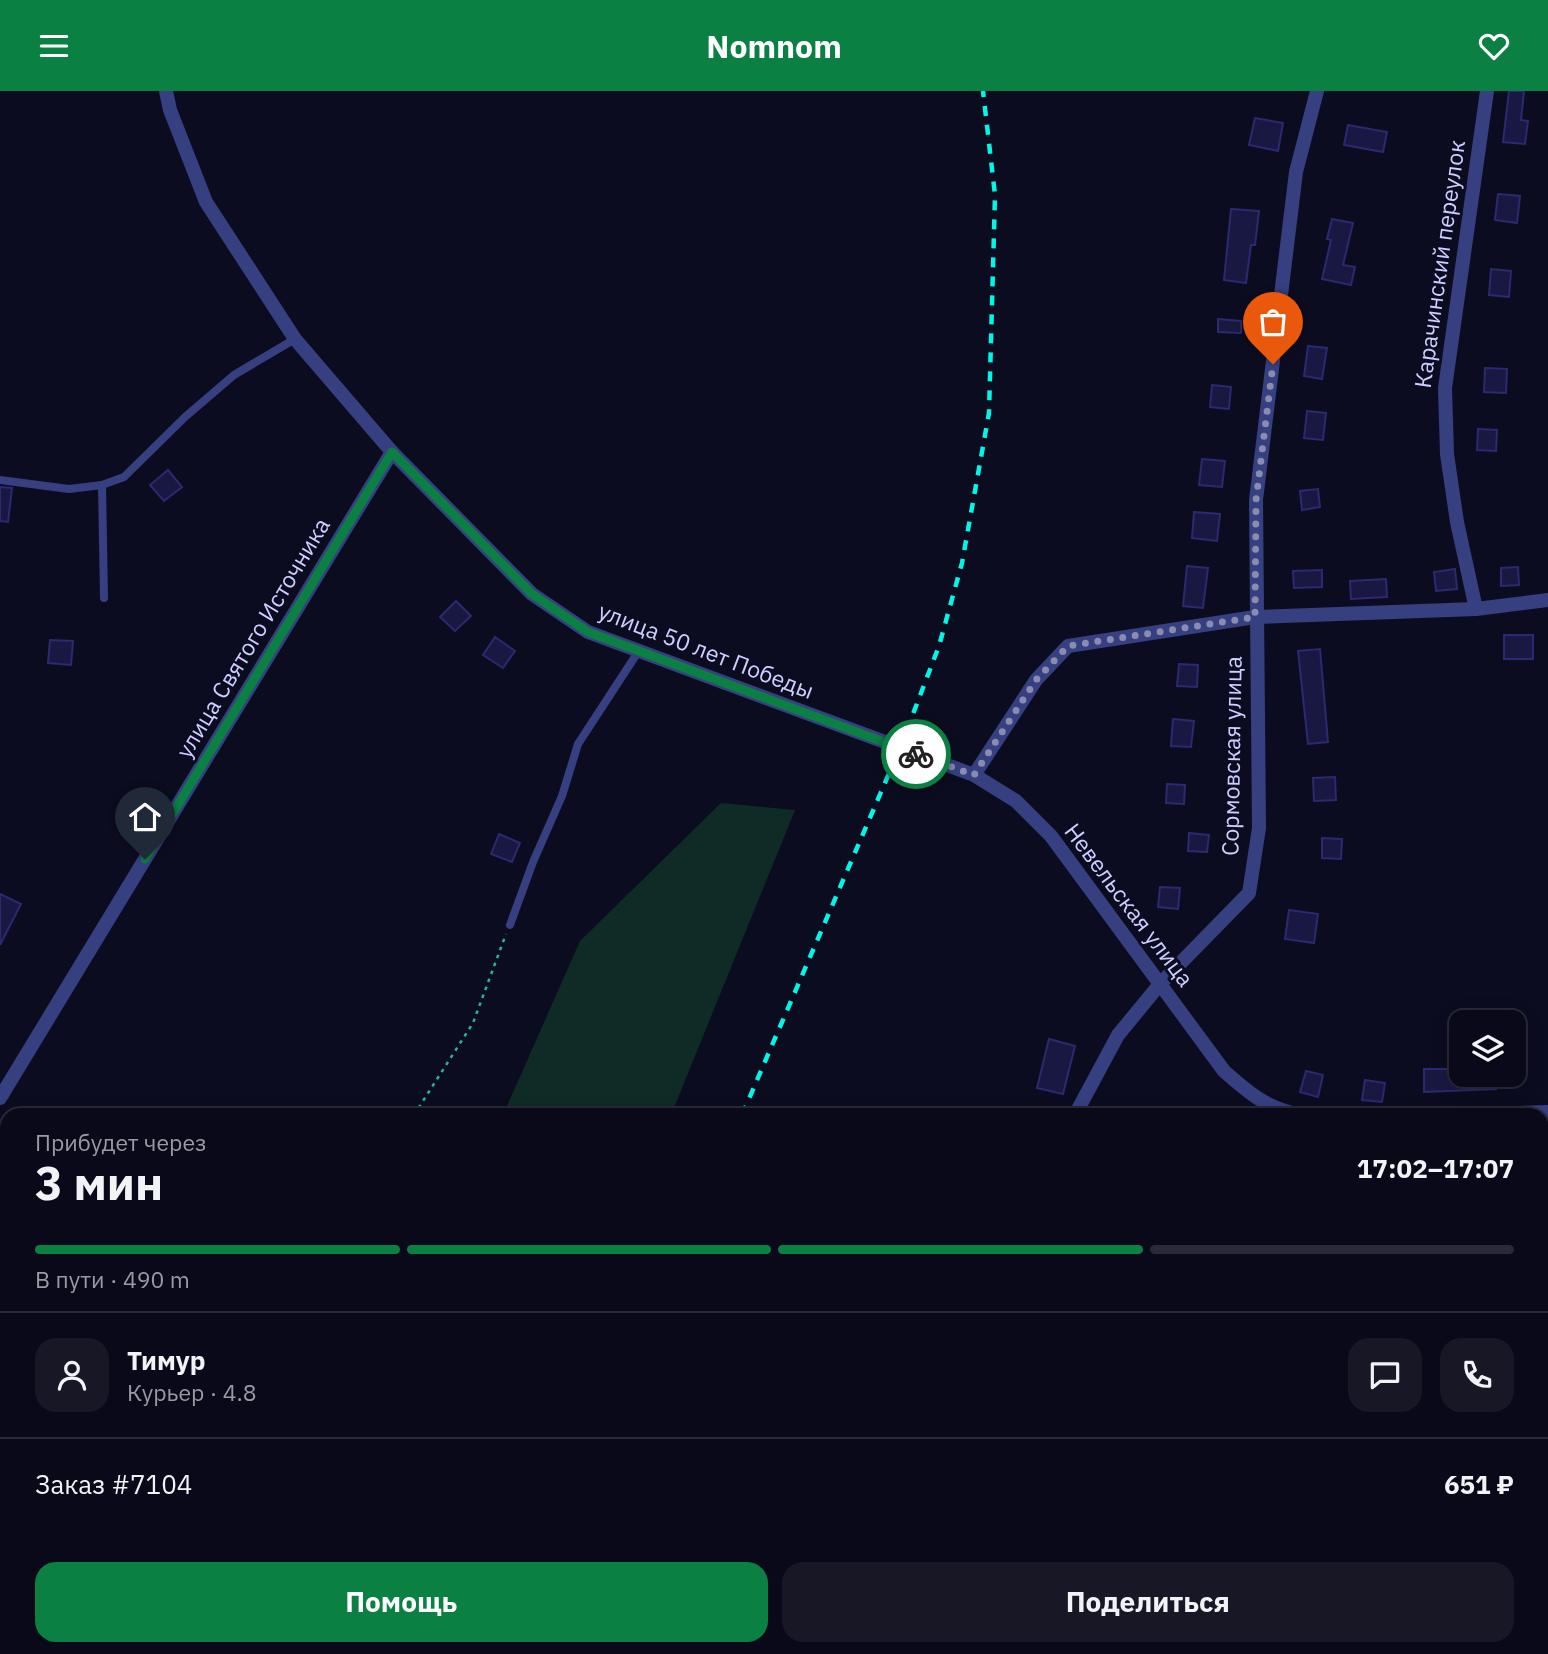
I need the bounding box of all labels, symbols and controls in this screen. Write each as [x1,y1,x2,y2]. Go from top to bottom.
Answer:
text: Nomnom [706,25,842,67]
icon: menu [35,27,73,65]
icon: heart [1475,27,1513,65]
street label: Карачинский переулок [1407,138,1471,390]
pin [1243,292,1303,364]
icon: bag [1254,303,1292,341]
street label: улица Святого Источника [168,512,336,763]
street label: улица 50 лет Победы [594,595,818,705]
street label: Сормовская улица [1214,656,1248,856]
courier [881,719,951,789]
icon: bike [897,735,935,773]
pin [115,787,175,859]
icon: home [126,798,164,836]
street label: Невельская улица [1059,817,1201,992]
map controls [1449,1010,1526,1087]
button: layers [1449,1010,1526,1087]
text: Прибудет через [35,1127,207,1157]
text: 17:02–17:07 [1357,1151,1514,1185]
text: 3 мин [35,1153,163,1213]
text: В пути · 490 m [35,1264,190,1294]
button: person [35,1338,109,1412]
button: chat [1348,1338,1422,1412]
button: phone [1440,1338,1514,1412]
text: Тимур [127,1343,206,1377]
text: Курьер · 4.8 [127,1377,257,1407]
text: Заказ #7104 [35,1467,192,1501]
text: 651 ₽ [1444,1467,1514,1501]
button: Помощь [35,1562,768,1642]
button: Поделиться [782,1562,1514,1642]

